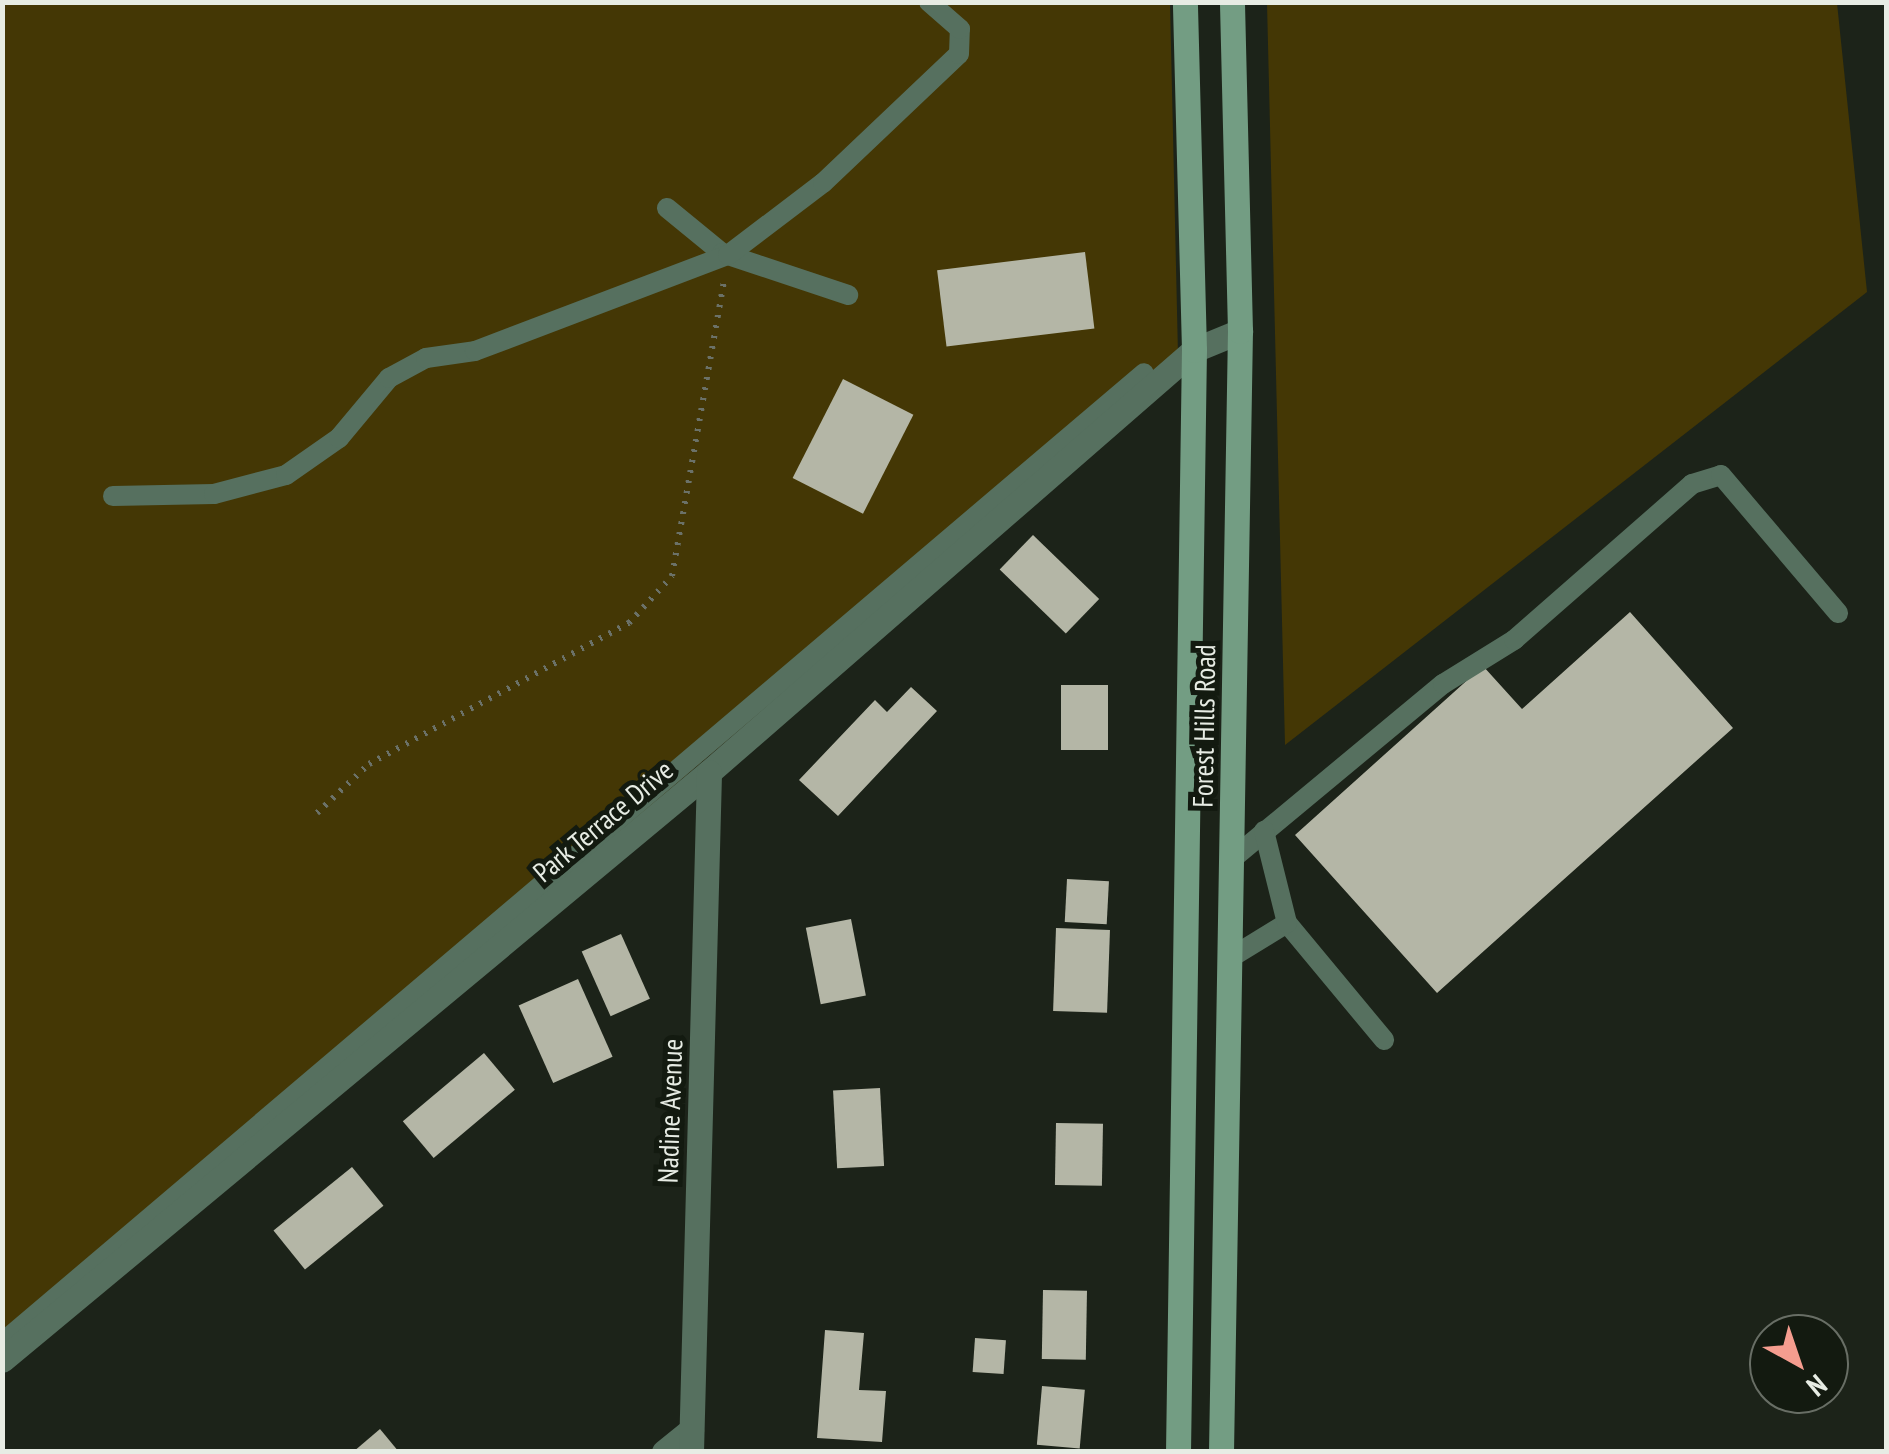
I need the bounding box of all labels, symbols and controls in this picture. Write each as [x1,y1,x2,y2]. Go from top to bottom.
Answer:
street label: Forest Hills Road [1186,644,1222,808]
street label: Park Terrace Drive [526,752,680,890]
street label: Nadine Avenue [651,1038,689,1184]
north arrow [1749,1314,1849,1414]
text: N [1800,1367,1835,1405]

